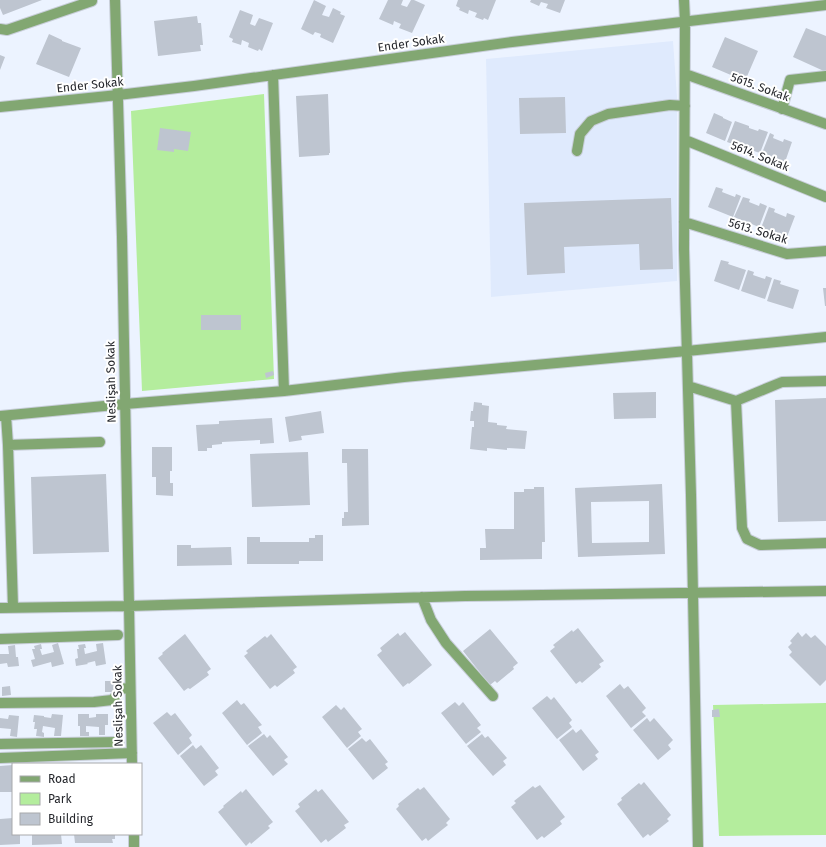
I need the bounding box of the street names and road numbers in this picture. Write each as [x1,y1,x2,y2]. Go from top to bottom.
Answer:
street label: Ender Sokak [377,31,446,55]
street label: 5615. Sokak [729,70,792,104]
street label: Ender Sokak [56,74,125,95]
street label: 5614. Sokak [729,138,792,174]
street label: 5613. Sokak [727,215,790,247]
street label: Neslişah Sokak [103,340,119,423]
street label: Neslişah Sokak [110,664,126,747]

